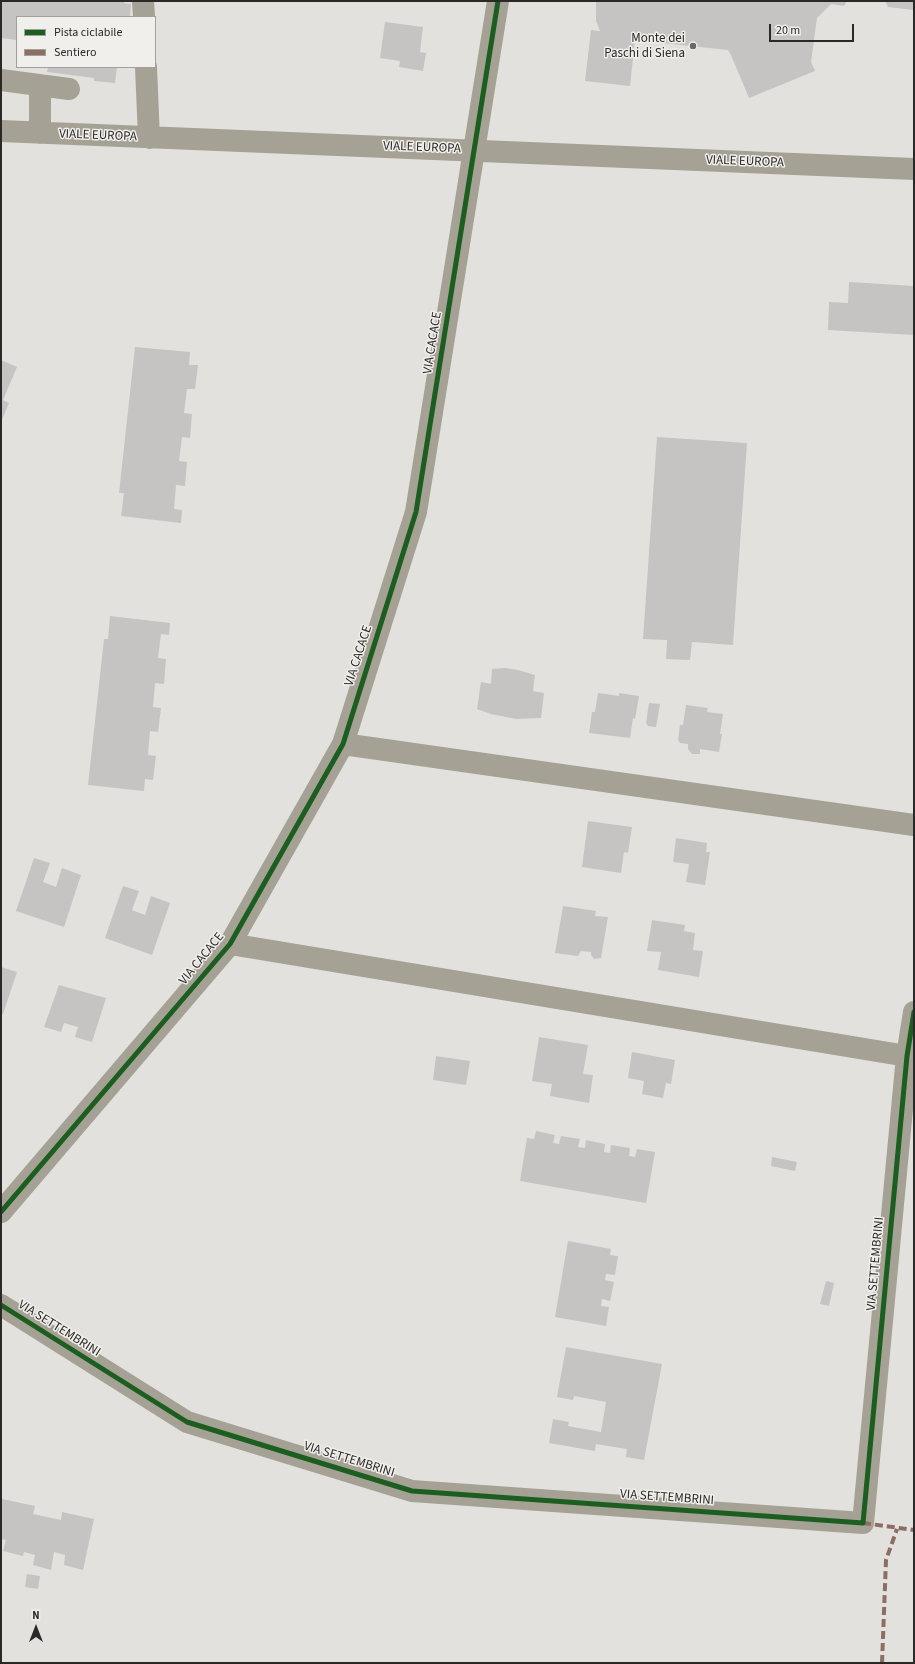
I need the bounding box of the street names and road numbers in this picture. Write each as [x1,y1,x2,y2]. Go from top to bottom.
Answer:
street label: VIALE EUROPA [59,127,137,145]
street label: VIALE EUROPA [383,139,461,157]
street label: VIALE EUROPA [706,153,784,171]
street label: VIA CACACE [420,311,446,375]
street label: VIA CACACE [342,624,376,688]
street label: VIA CACACE [176,930,228,988]
street label: VIA SETTEMBRINI [864,1216,888,1312]
street label: VIA SETTEMBRINI [15,1297,103,1361]
street label: VIA SETTEMBRINI [302,1439,396,1481]
street label: VIA SETTEMBRINI [620,1487,714,1509]

